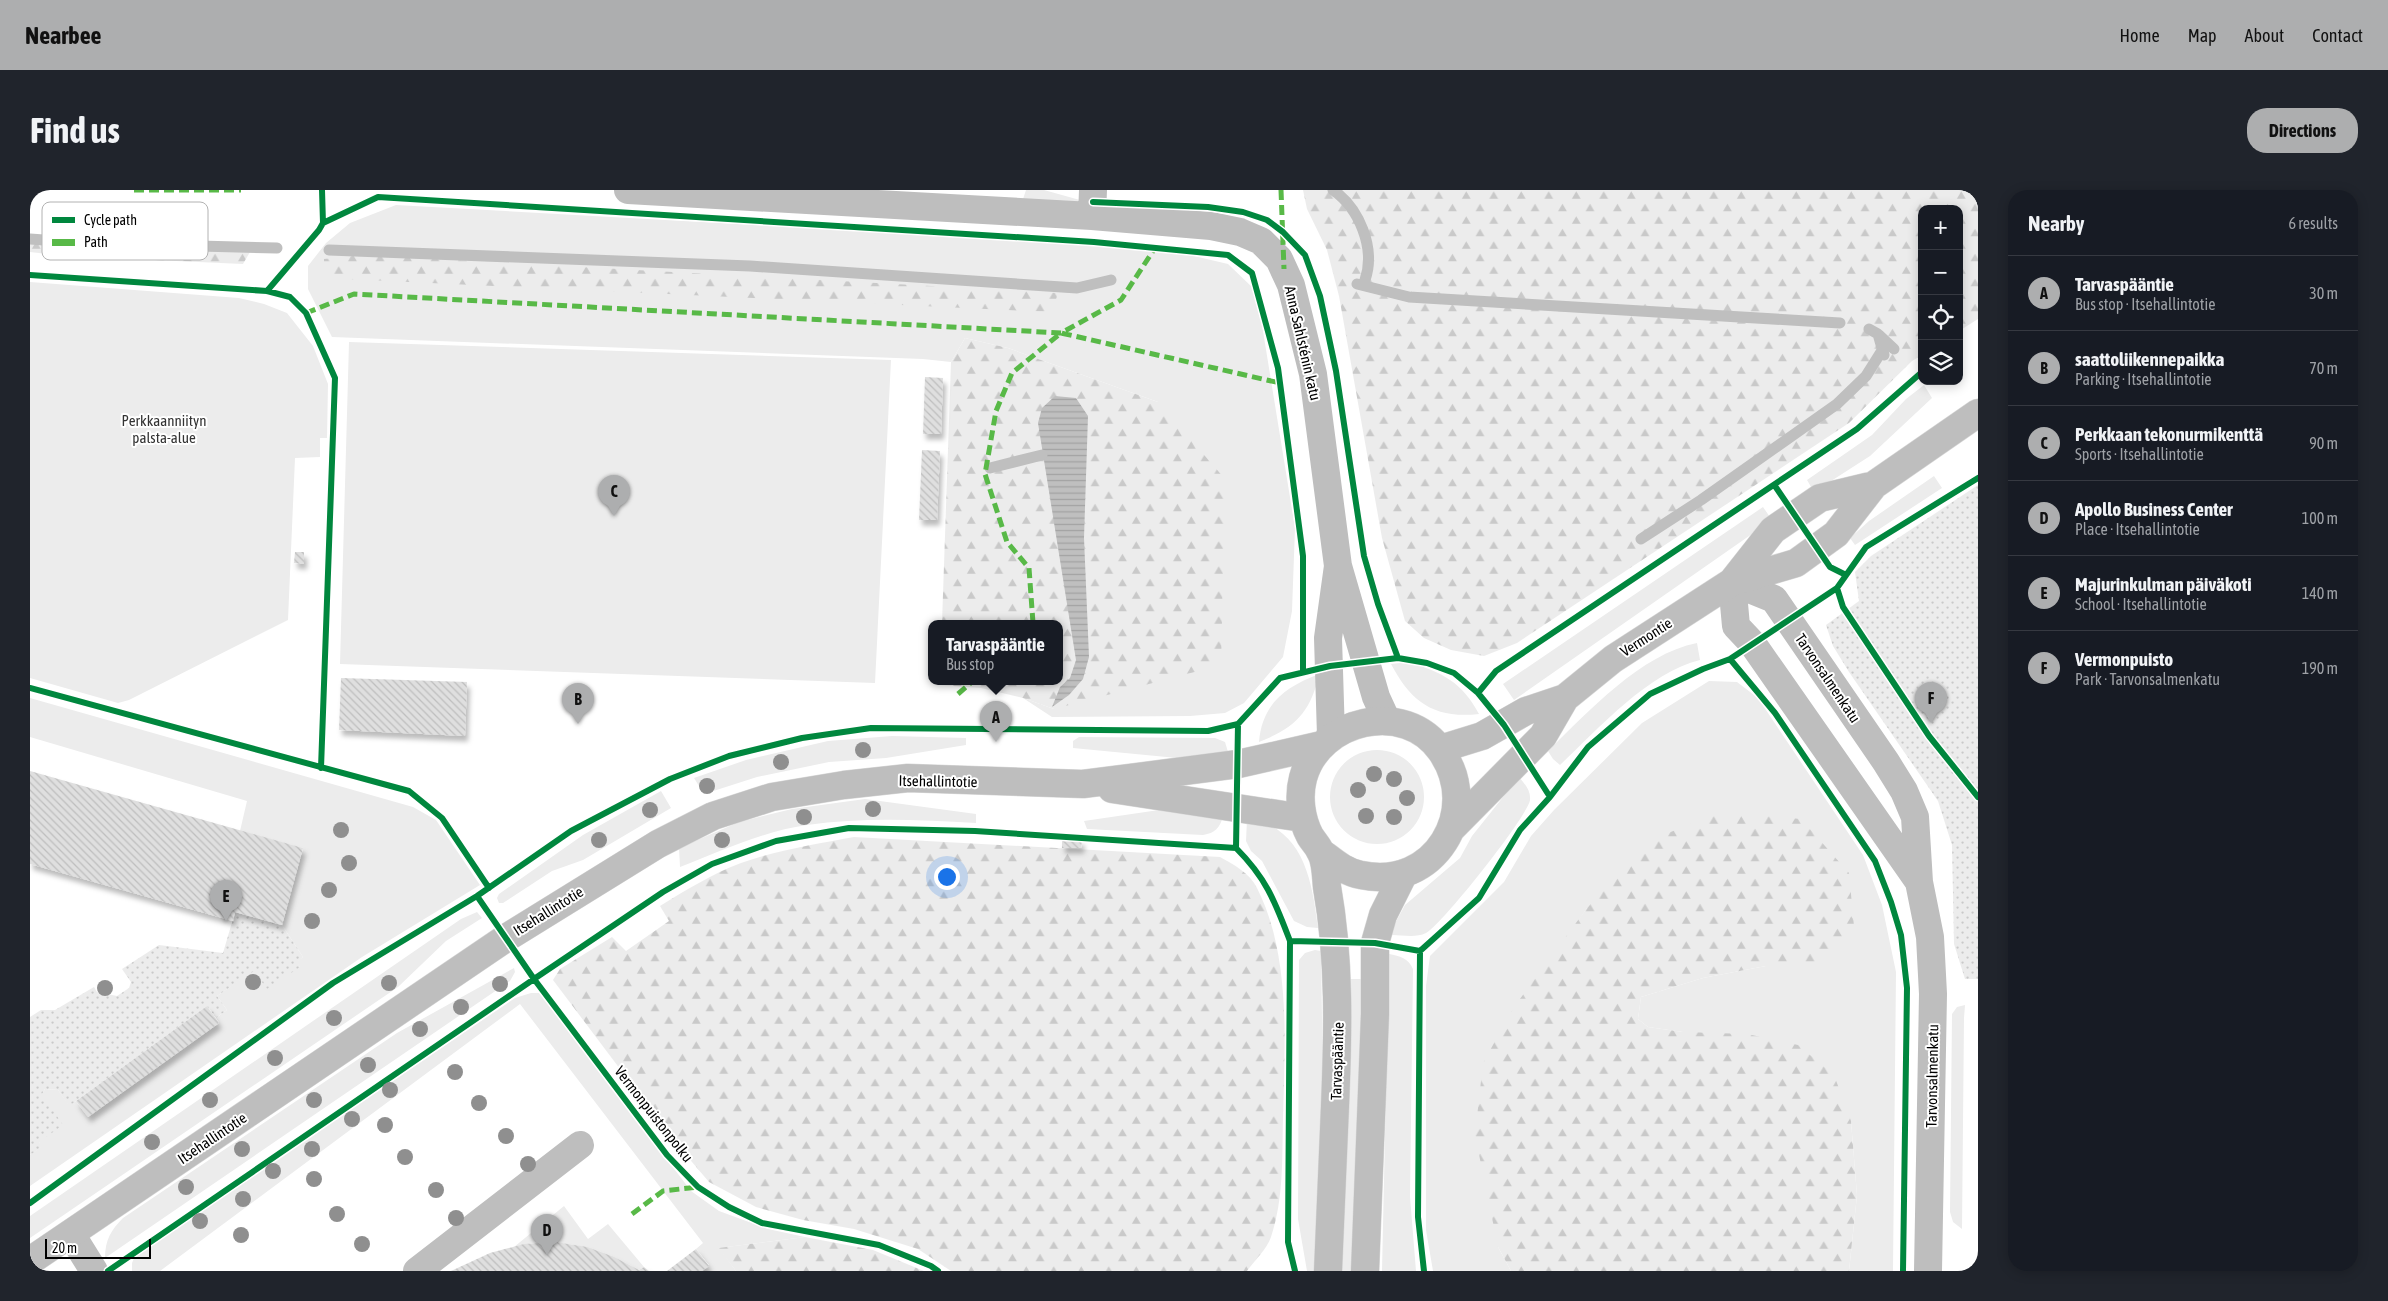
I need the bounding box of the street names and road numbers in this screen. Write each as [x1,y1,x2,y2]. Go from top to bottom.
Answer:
street label: Anna Sahlsténin katu [1282,284,1324,402]
street label: Vermontie [1617,614,1675,660]
street label: Tarvonsalmenkatu [1792,630,1864,726]
street label: Itsehallintotie [898,772,978,790]
street label: Itsehallintotie [510,883,586,939]
street label: Tarvaspääntie [1327,1021,1347,1100]
street label: Tarvonsalmenkatu [1923,1024,1941,1128]
street label: Vermonpuistonpolku [611,1063,697,1165]
street label: Itsehallintotie [175,1109,250,1167]

